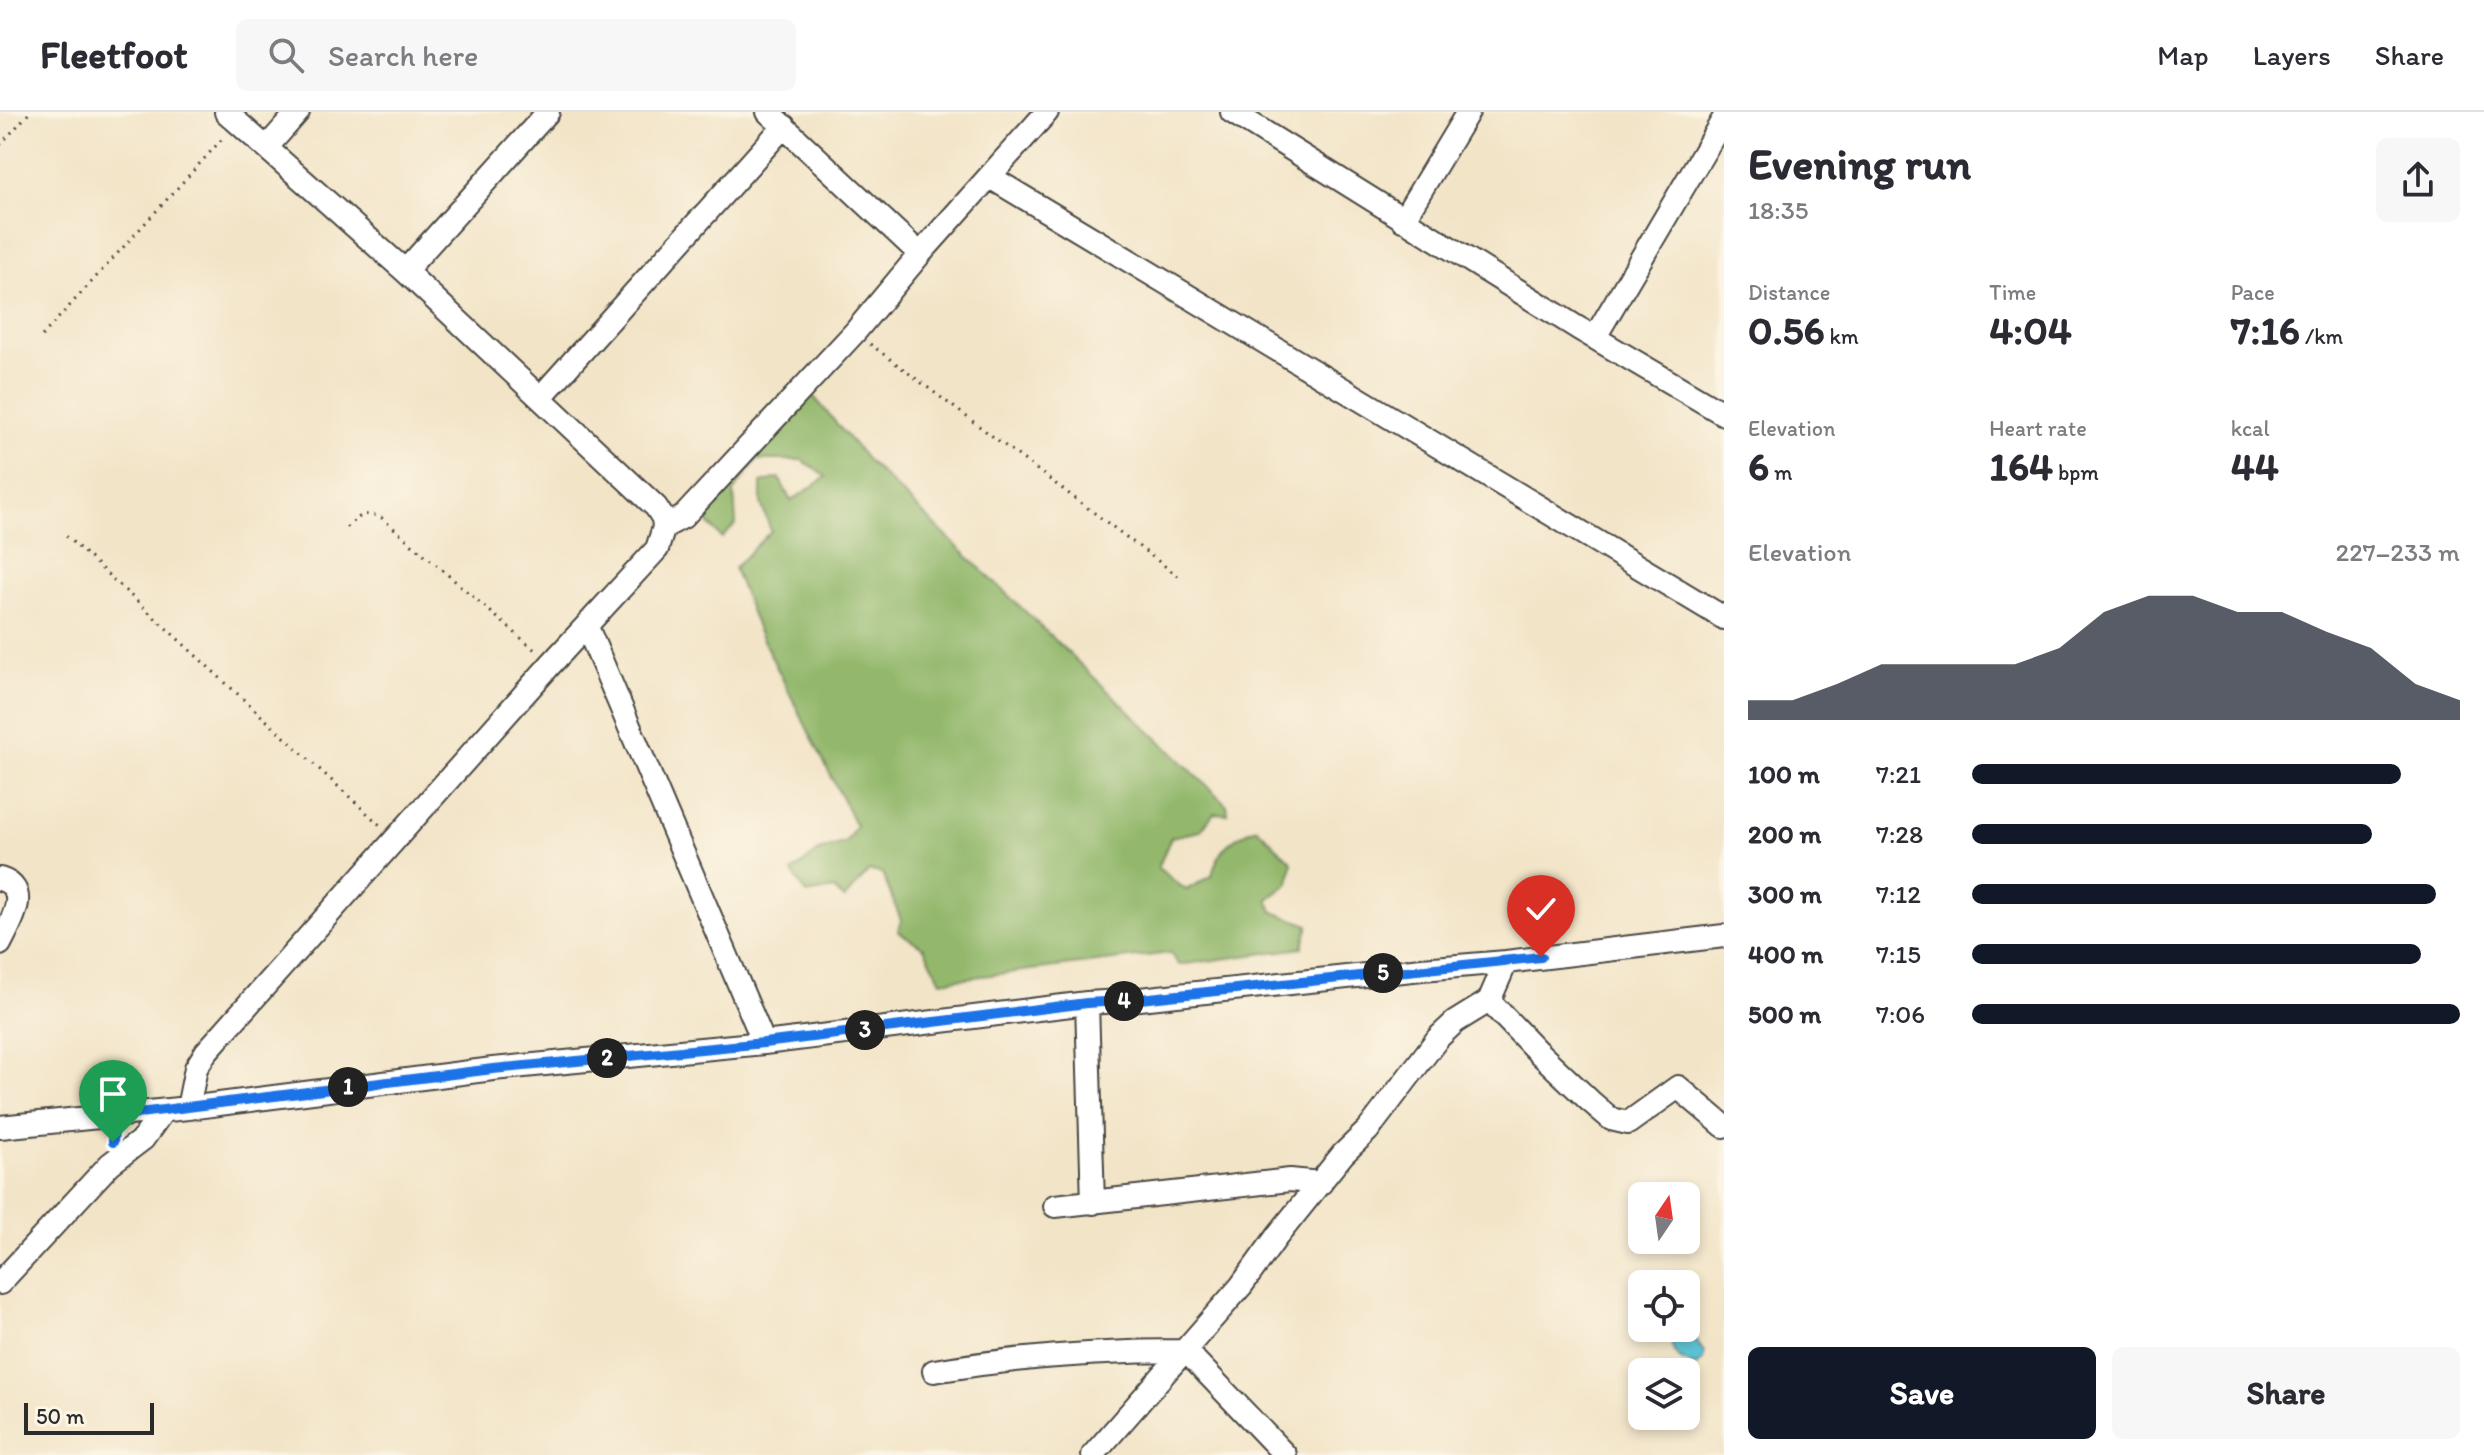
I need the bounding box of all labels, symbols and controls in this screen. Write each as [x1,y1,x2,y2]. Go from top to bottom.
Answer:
search box [236,19,796,91]
text: Fleetfoot [40,32,188,78]
icon: search [264,33,308,77]
text: Search here [328,37,478,74]
text: Map [2157,38,2209,72]
text: Layers [2253,38,2331,72]
text: Share [2375,38,2444,72]
text: Evening run [1748,137,1971,190]
button: share [2376,138,2460,222]
text: 18:35 [1748,194,1809,226]
text: Distance [1748,279,1830,306]
text: Time [1989,279,2036,306]
text: Pace [2231,279,2275,306]
text: 0.56 [1748,306,1825,354]
text: 4:04 [1989,306,2072,354]
text: 7:16 [2231,306,2300,354]
text: km [1825,323,1859,350]
text: /km [2300,323,2343,350]
text: Elevation [1748,415,1835,442]
text: Heart rate [1989,415,2087,442]
text: kcal [2231,415,2270,442]
text: 6 [1748,442,1769,490]
text: 164 [1989,442,2053,490]
text: 44 [2231,442,2279,490]
text: m [1769,459,1793,486]
text: bpm [2053,459,2099,486]
text: Elevation [1748,536,1851,568]
text: 227–233 m [2336,536,2460,568]
text: 100 m [1748,758,1820,790]
text: 7:21 [1876,758,1921,790]
text: 200 m [1748,818,1821,850]
text: 7:28 [1876,818,1923,850]
pin [1507,875,1575,957]
text: 300 m [1748,878,1822,910]
text: 7:12 [1876,878,1921,910]
icon: check [1519,887,1563,931]
text: 400 m [1748,938,1823,970]
text: 7:15 [1876,938,1921,970]
pin: 5 [1363,953,1403,993]
text: 5 [1377,959,1389,986]
pin: 4 [1104,981,1144,1021]
text: 4 [1117,987,1131,1014]
text: 500 m [1748,998,1821,1030]
text: 7:06 [1876,998,1925,1030]
pin: 3 [845,1010,885,1050]
text: 3 [859,1016,871,1043]
pin: 2 [587,1038,627,1078]
text: 2 [601,1044,613,1071]
pin [79,1060,147,1142]
pin: 1 [328,1067,368,1107]
icon: arrive [91,1072,135,1116]
text: 1 [343,1073,353,1100]
north arrow [1628,1182,1700,1254]
map controls [1628,1182,1700,1430]
button: locate [1628,1270,1700,1342]
button: Save [1748,1347,2096,1439]
button: Share [2112,1347,2460,1439]
button: layers [1628,1358,1700,1430]
scale bar [24,1399,154,1435]
text: 50 m [36,1403,85,1430]

